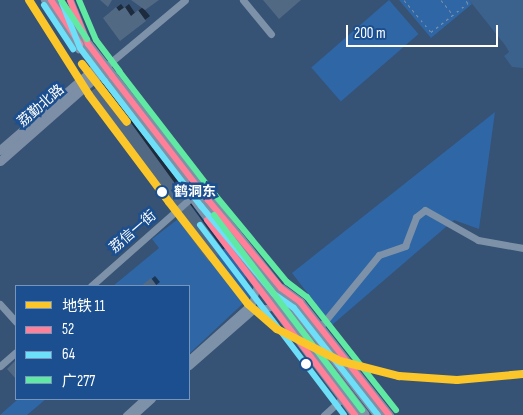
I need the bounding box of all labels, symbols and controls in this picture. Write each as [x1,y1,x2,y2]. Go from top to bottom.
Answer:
scale bar [348,15,500,47]
text: 200 m [354,24,386,43]
street label: 荔勤北路 [14,81,68,131]
marker: 鹤洞东 [153,183,171,201]
place label: 鹤洞东 [174,184,216,200]
street label: 荔信一街 [106,207,160,257]
legend [15,285,190,400]
text: 地铁 11 [62,297,105,316]
text: 52 [62,320,74,339]
text: 64 [62,345,75,364]
unlabelled marker [301,359,311,369]
text: 广277 [62,372,95,391]

